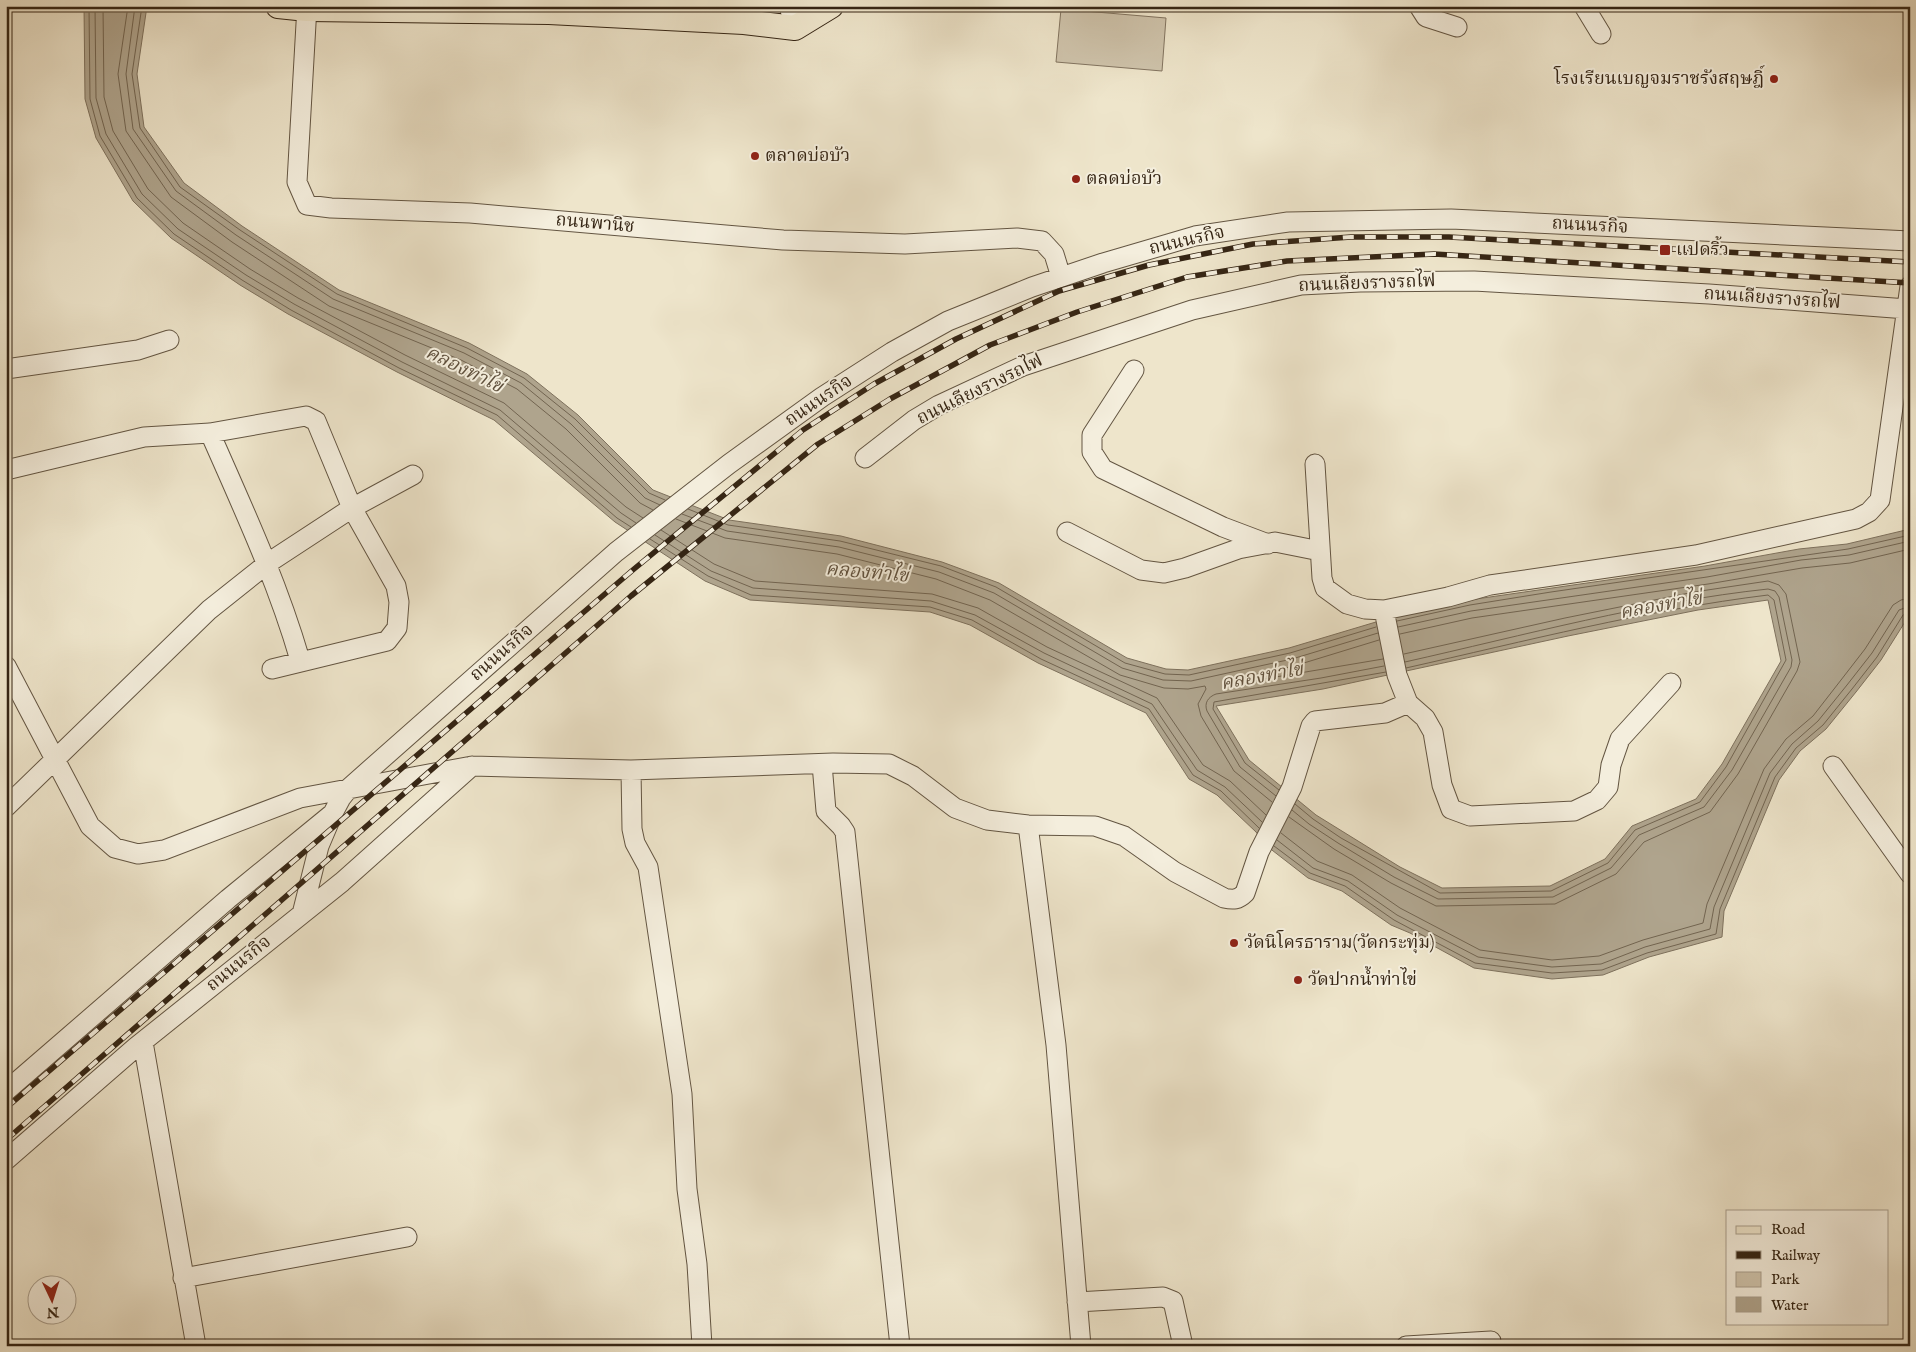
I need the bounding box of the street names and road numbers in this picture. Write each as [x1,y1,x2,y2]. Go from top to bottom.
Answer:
street label: ถนนพานิช [555,209,635,239]
street label: ถนนนรกิจ [1551,213,1629,239]
street label: ถนนนรกิจ [1147,221,1227,261]
street label: ถนนเลียงรางรถไฟ [1298,268,1436,298]
street label: ถนนเลียงรางรถไฟ [1703,281,1841,315]
street label: ถนนเลียงรางรถไฟ [912,348,1047,430]
street label: ถนนนรกิจ [781,370,857,432]
street label: ถนนนรกิจ [465,619,539,687]
street label: ถนนนรกิจ [202,931,276,997]

